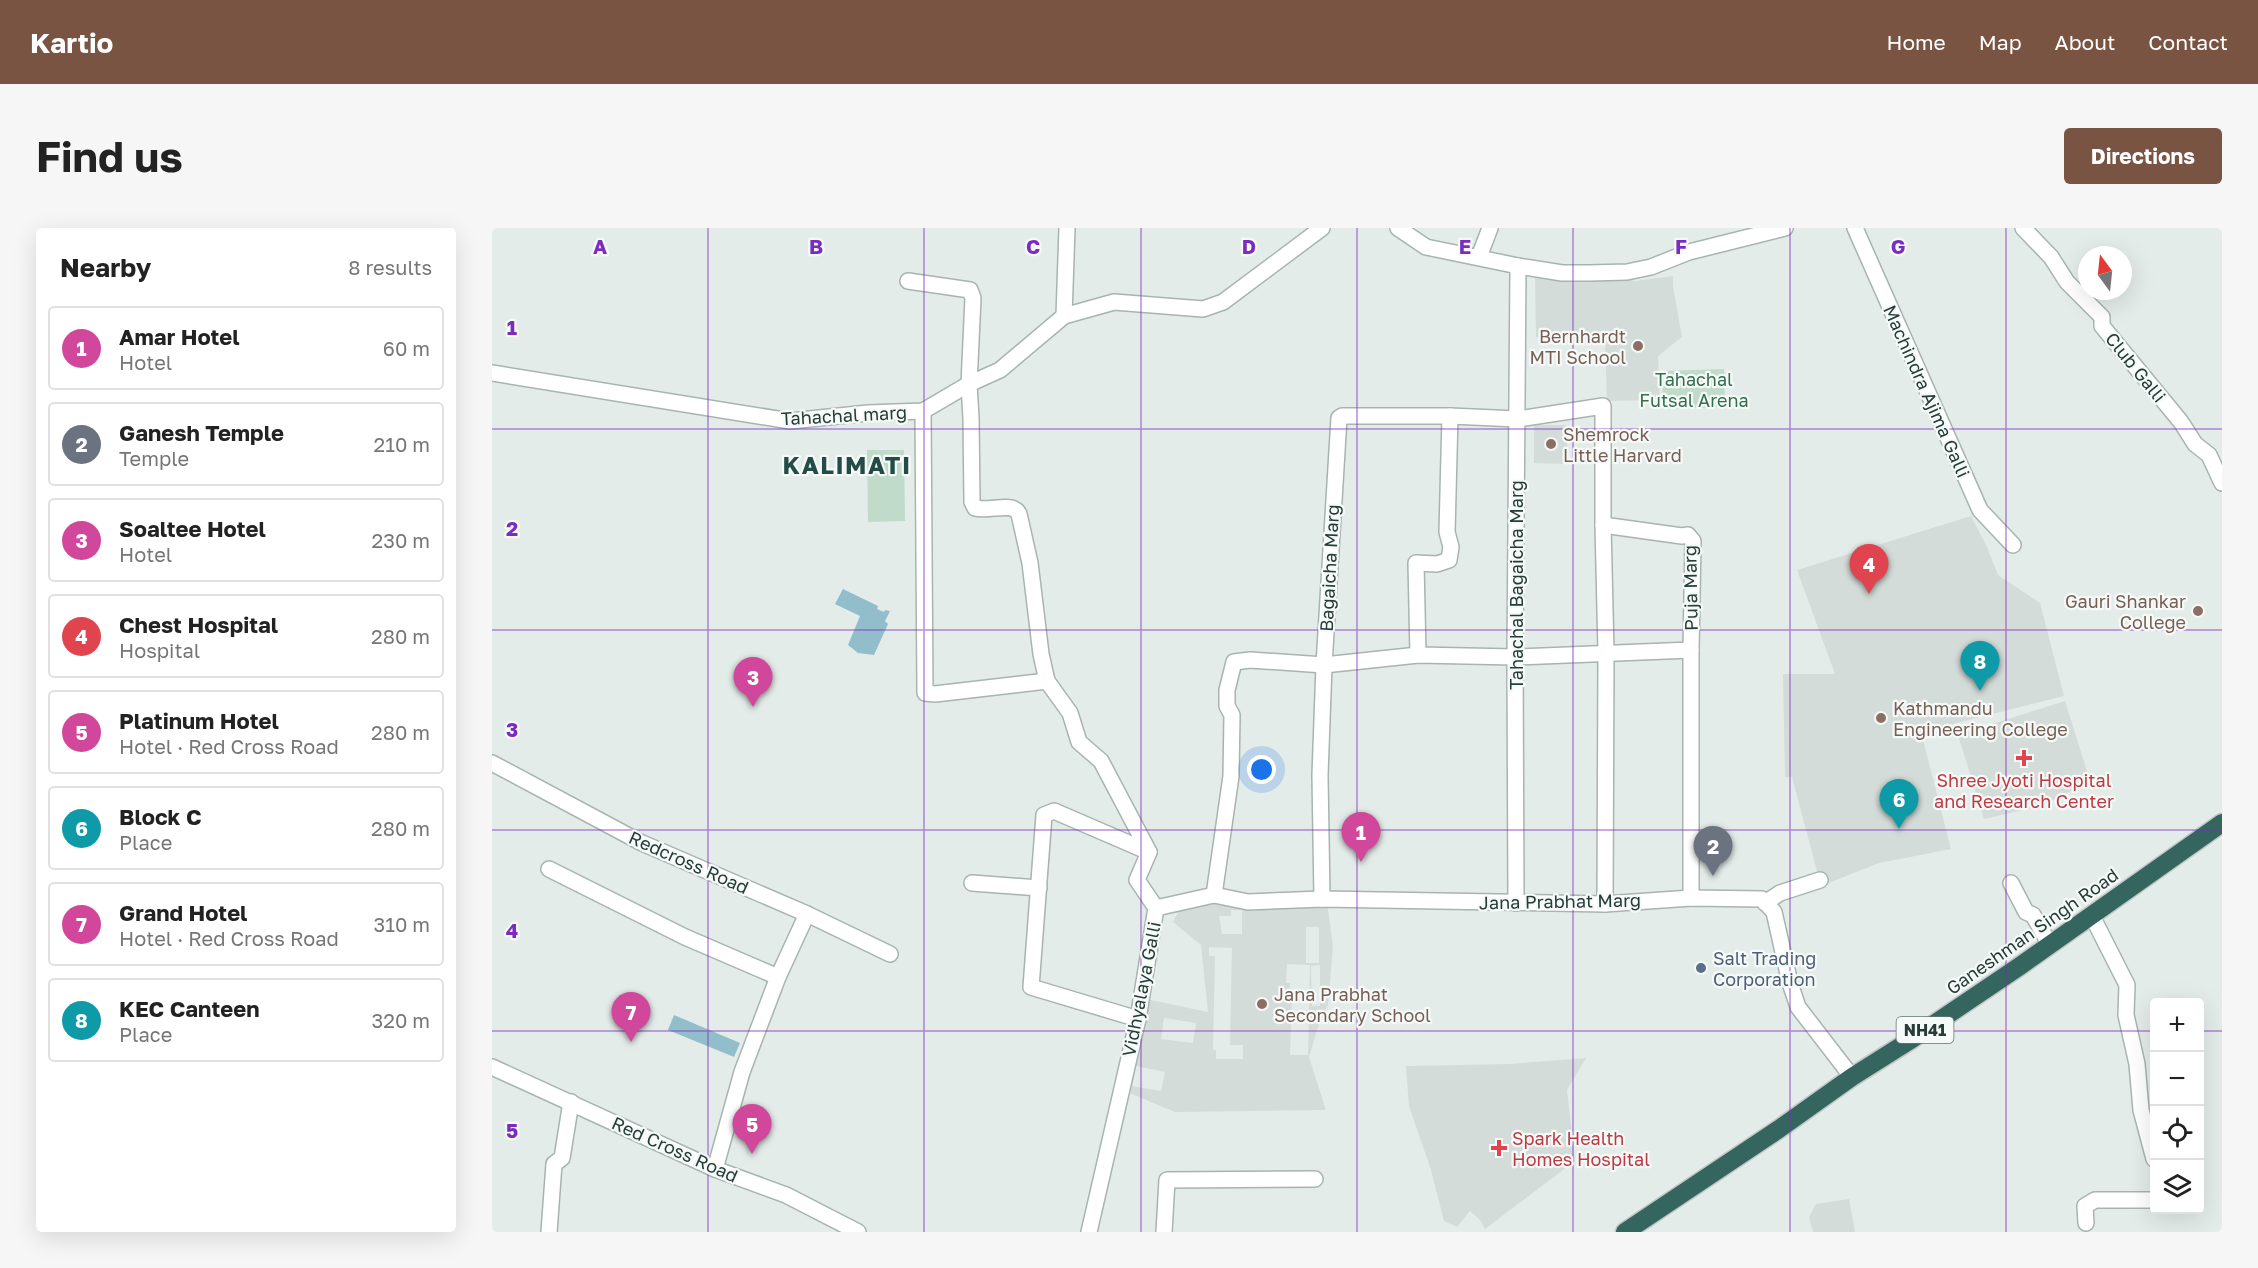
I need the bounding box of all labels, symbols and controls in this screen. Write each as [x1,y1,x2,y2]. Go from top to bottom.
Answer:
text: Kartio [30,26,113,59]
text: Home [1886,29,1946,55]
text: Map [1979,29,2022,55]
text: About [2055,29,2115,55]
text: Contact [2148,29,2228,55]
button: Directions [2064,128,2222,184]
text: Find us [36,131,183,181]
text: A [593,234,607,258]
text: B [809,234,823,258]
text: C [1026,234,1040,258]
text: D [1242,234,1256,258]
text: E [1459,234,1471,258]
text: F [1675,234,1687,258]
text: G [1891,234,1905,258]
north arrow [2078,246,2132,300]
text: Nearby [60,252,151,283]
text: 8 results [348,255,432,279]
street label: Machindra Ajima Galli [1879,301,1975,481]
text: 1 [507,315,517,339]
text: Amar Hotel [119,323,240,350]
place label: Bernhardt MTI School [1529,325,1626,368]
street label: Club Galli [2101,328,2171,406]
text: 1 [76,336,87,360]
text: 60 m [383,336,430,360]
marker: Bernhardt MTI School [1631,339,1645,353]
text: Hotel [119,350,172,374]
park label: Tahachal Futsal Arena [1639,368,1749,411]
street label: Tahachal marg [780,401,908,429]
text: Ganesh Temple [119,419,284,446]
place label: Shemrock Little Harvard [1563,423,1682,466]
text: 2 [75,432,88,456]
text: 210 m [374,432,430,456]
marker: Shemrock Little Harvard [1544,437,1558,451]
text: Temple [119,446,189,470]
district label: KALIMATI [782,450,912,479]
street label: Tahachal Bagaicha Marg [1505,480,1527,690]
street label: Bagaicha Marg [1315,504,1343,632]
text: Soaltee Hotel [119,515,266,542]
text: 2 [506,516,518,540]
text: 3 [75,528,88,552]
text: 230 m [372,528,430,552]
text: Hotel [119,542,172,566]
pin: 4 [1850,544,1888,594]
street label: Puja Marg [1678,545,1702,631]
place label: Gauri Shankar College [2065,590,2186,633]
marker: Gauri Shankar College [2191,604,2205,618]
text: Chest Hospital [119,611,278,638]
text: 4 [75,624,88,648]
text: 280 m [371,624,430,648]
text: Hospital [119,638,200,662]
pin: 8 [1960,642,2000,691]
pin: 3 [734,658,772,707]
place label: Kathmandu Engineering College [1893,697,2068,740]
text: Platinum Hotel [119,707,279,734]
marker: Kathmandu Engineering College [1874,711,1888,725]
text: 3 [506,717,518,741]
text: 5 [75,720,88,744]
text: 280 m [371,720,430,744]
text: Hotel · Red Cross Road [119,734,339,758]
marker: Shree Jyoti Hospital and Research Center [2015,749,2033,767]
your location [1247,755,1276,784]
place label: Shree Jyoti Hospital and Research Center [1934,769,2114,812]
pin: 6 [1880,780,1918,829]
text: Block C [119,803,202,830]
pin: 1 [1342,812,1380,862]
text: 6 [75,816,88,840]
text: 280 m [371,816,430,840]
street label: Redcross Road [626,826,752,898]
pin: 2 [1694,826,1732,876]
text: Place [119,830,172,854]
street label: Ganeshman Singh Road [1942,863,2122,999]
street label: Jana Prabhat Marg [1479,889,1641,913]
text: Grand Hotel [119,899,247,926]
text: 7 [76,912,87,936]
text: 310 m [374,912,430,936]
text: 4 [506,918,518,942]
street label: Vidhyalaya Galli [1117,919,1165,1059]
text: Hotel · Red Cross Road [119,926,339,950]
place label: Salt Trading Corporation [1713,947,1816,990]
marker: Salt Trading Corporation [1694,961,1708,975]
place label: Jana Prabhat Secondary School [1274,983,1431,1026]
pin: 7 [612,992,650,1042]
text: KEC Canteen [119,995,259,1022]
marker: Jana Prabhat Secondary School [1255,997,1269,1011]
map controls [2150,998,2204,1214]
button: + [2150,998,2204,1052]
text: 8 [75,1008,88,1032]
text: 320 m [372,1008,430,1032]
road number: NH41 [1896,1017,1954,1043]
text: Place [119,1022,172,1046]
button: − [2150,1052,2204,1106]
pin: 5 [732,1104,772,1154]
button: locate [2150,1106,2204,1160]
street label: Red Cross Road [609,1111,741,1187]
text: 5 [506,1118,518,1142]
place label: Spark Health Homes Hospital [1512,1127,1650,1170]
marker: Spark Health Homes Hospital [1490,1139,1508,1157]
button: layers [2150,1160,2204,1214]

